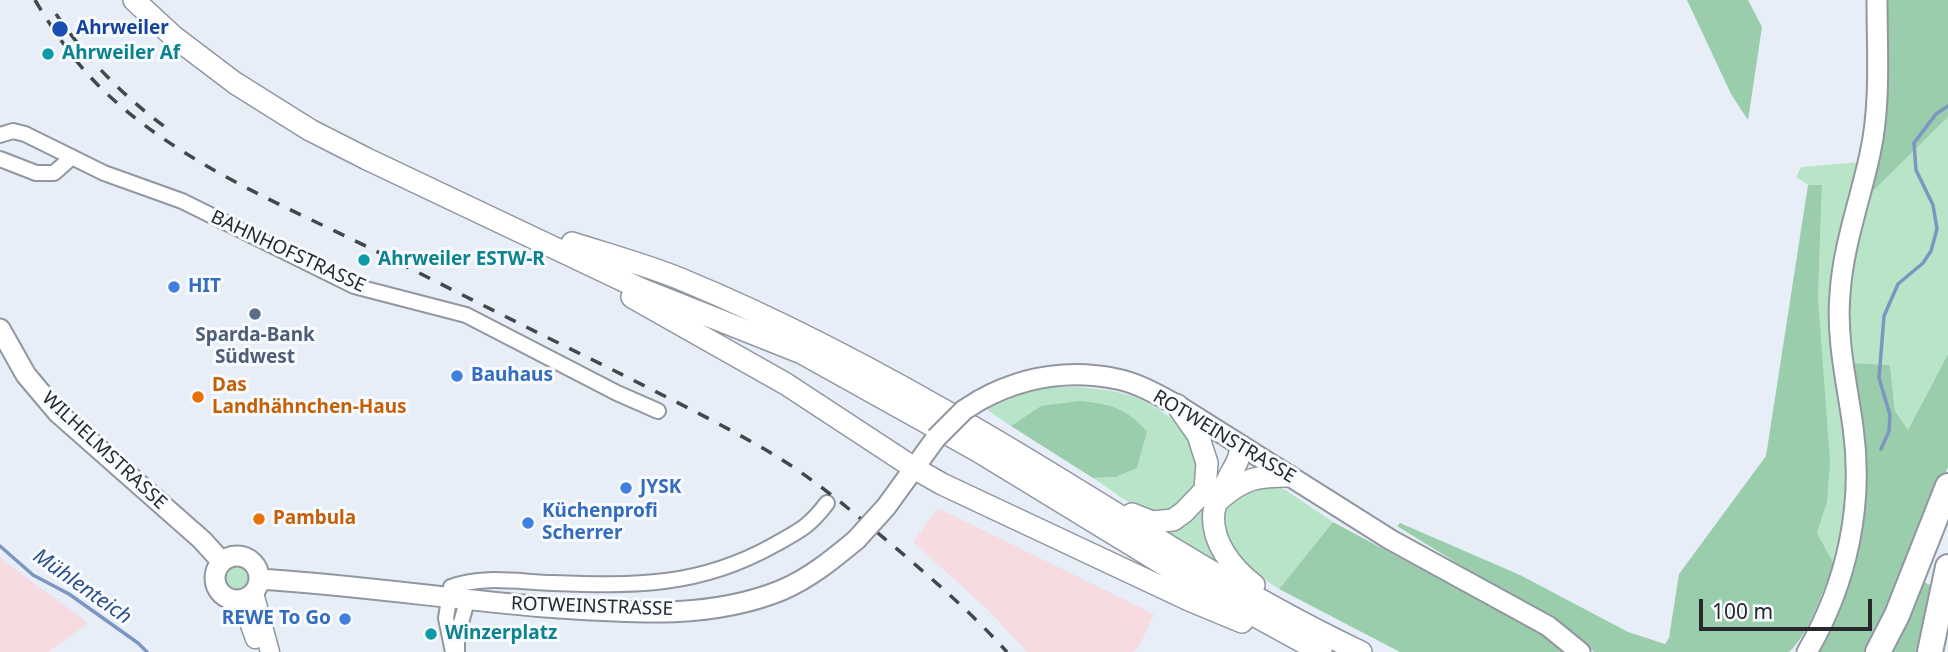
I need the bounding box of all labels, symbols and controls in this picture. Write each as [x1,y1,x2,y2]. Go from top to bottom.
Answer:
place label: Ahrweiler [76,18,169,40]
marker: Ahrweiler [50,19,70,39]
place label: Ahrweiler Af [62,43,180,65]
marker: Ahrweiler Af [40,46,56,62]
street label: BAHNHOFSTRASSE [207,206,369,298]
place label: Ahrweiler ESTW-R [378,249,545,271]
marker: Ahrweiler ESTW-R [356,252,372,268]
place label: HIT [188,276,221,298]
marker: HIT [166,279,182,295]
marker: Sparda-Bank Südwest [247,306,263,322]
place label: Sparda-Bank Südwest [195,325,315,369]
place label: Bauhaus [471,365,553,387]
marker: Bauhaus [449,368,465,384]
place label: Das Landhähnchen-Haus [212,375,407,419]
street label: ROTWEINSTRASSE [1149,385,1299,489]
street label: WILHELMSTRASSE [37,387,171,515]
marker: Das Landhähnchen-Haus [190,389,206,405]
place label: JYSK [640,477,681,499]
marker: JYSK [618,480,634,496]
place label: Küchenprofi Scherrer [542,501,658,545]
place label: Pambula [273,508,356,530]
marker: Pambula [251,511,267,527]
marker: Küchenprofi Scherrer [520,515,536,531]
water label: Mühlenteich [28,544,136,630]
scale bar [1703,586,1876,630]
street label: ROTWEINSTRASSE [511,593,673,621]
text: 100 m [1712,597,1773,625]
place label: REWE To Go [222,608,331,630]
marker: REWE To Go [337,611,353,627]
place label: Winzerplatz [445,623,557,645]
marker: Winzerplatz [423,626,439,642]

